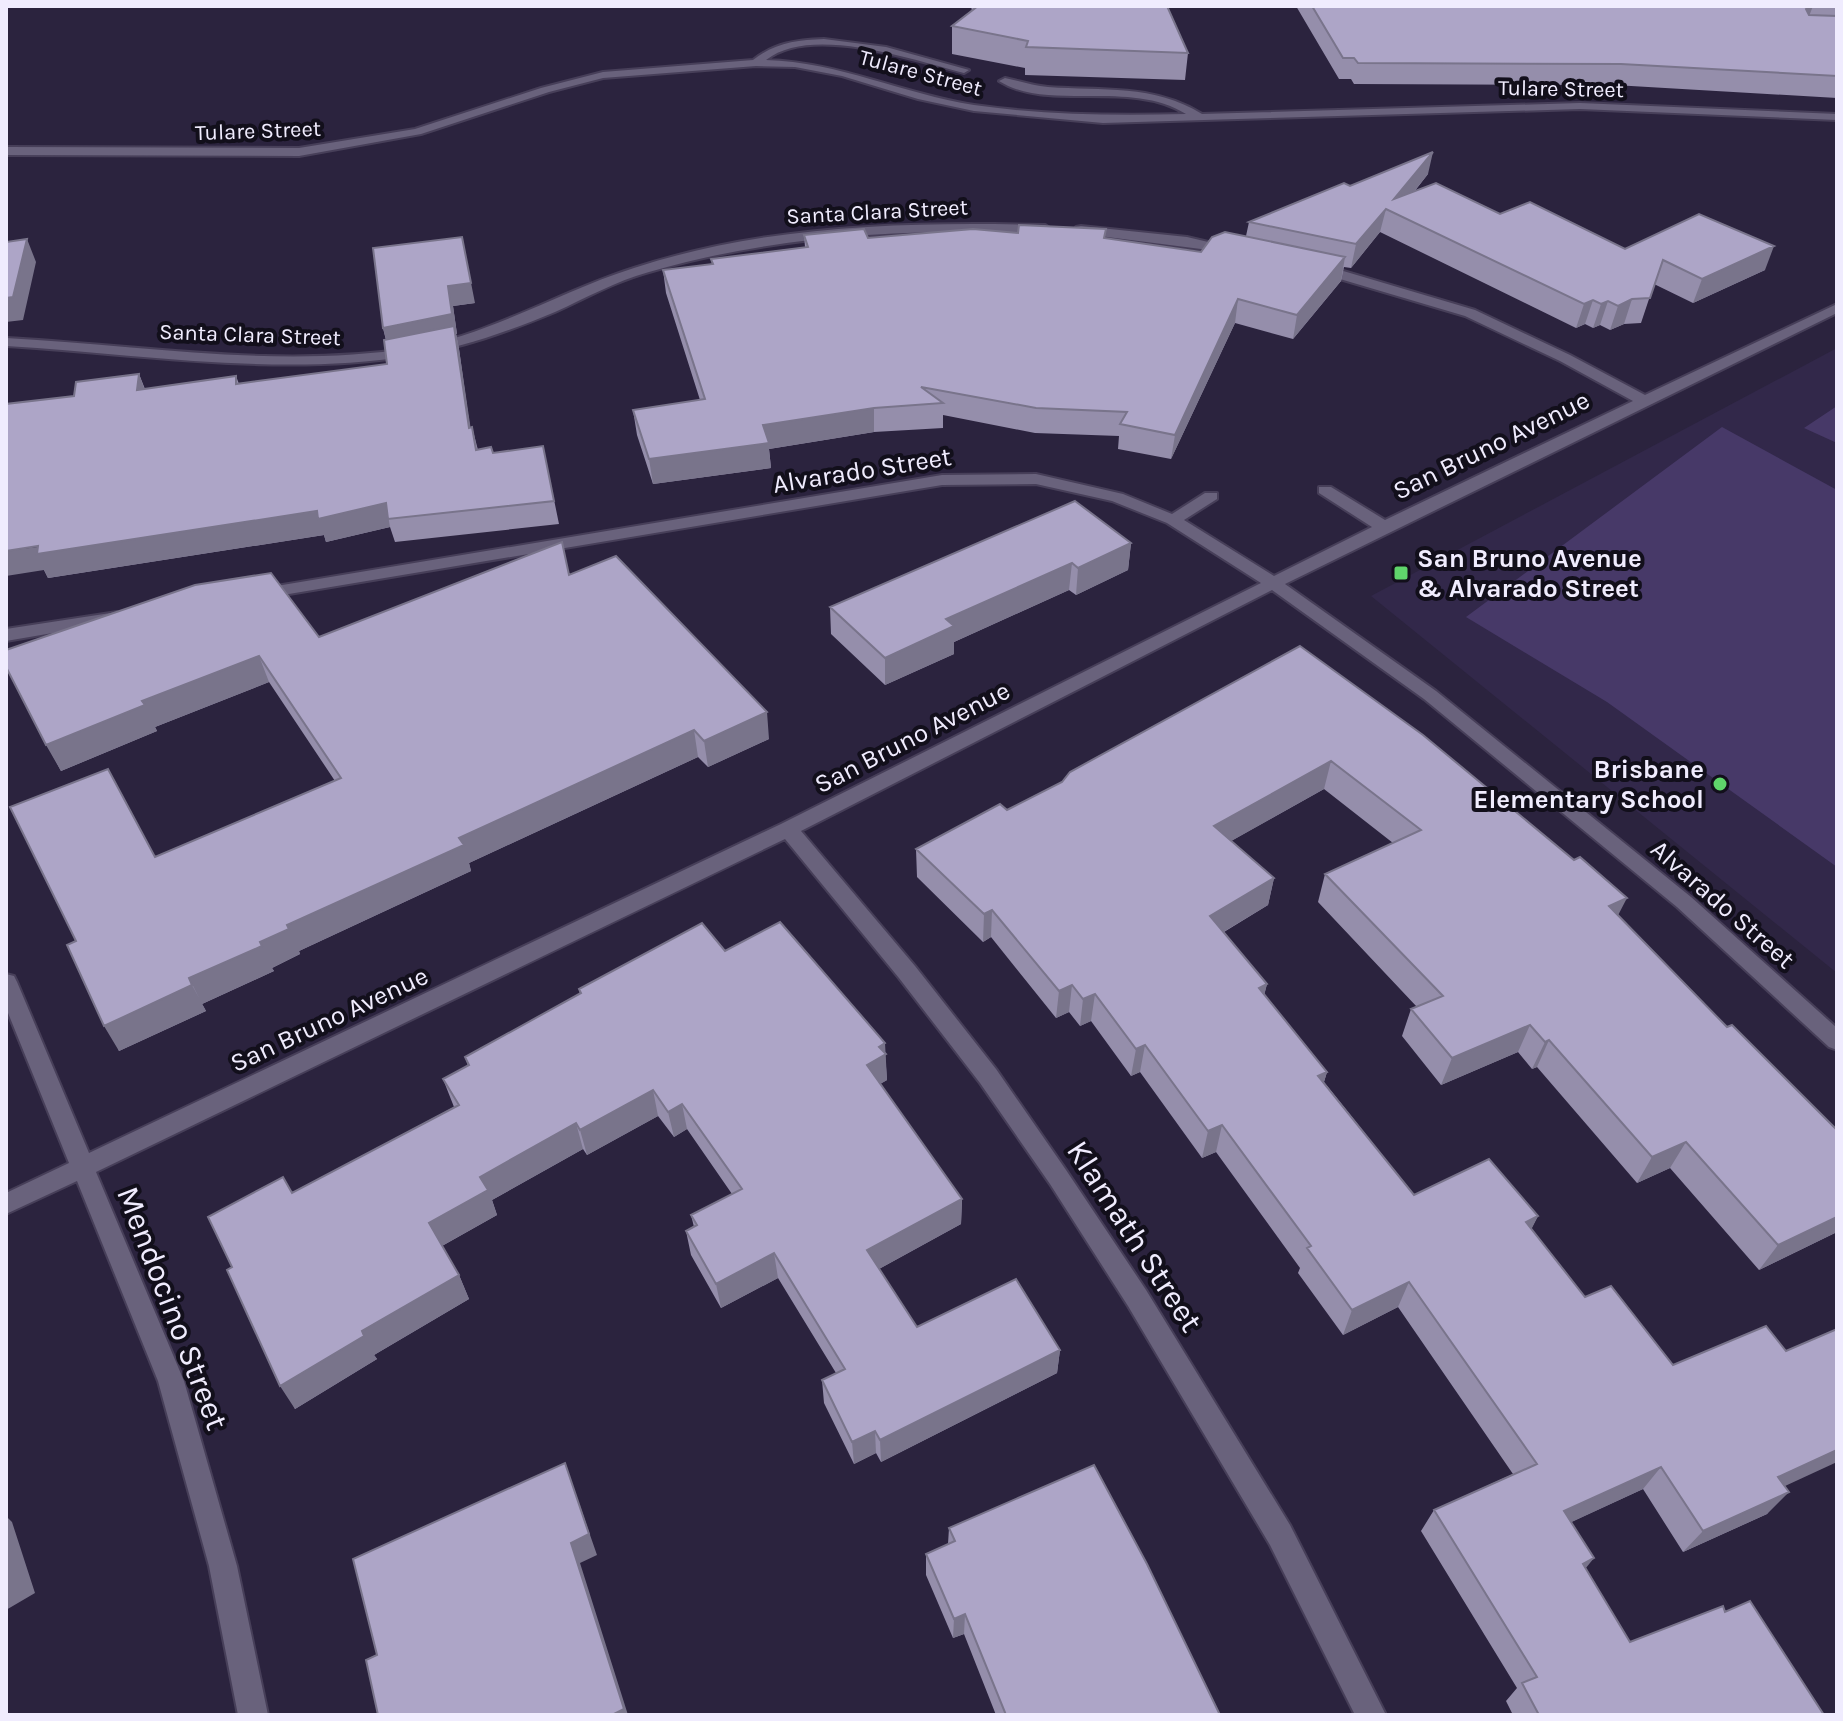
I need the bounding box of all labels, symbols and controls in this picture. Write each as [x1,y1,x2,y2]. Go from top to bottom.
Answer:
street label: Tulare Street [857,44,985,102]
street label: Tulare Street [1498,75,1624,103]
street label: Tulare Street [195,116,321,146]
street label: Santa Clara Street [786,194,968,230]
street label: Santa Clara Street [159,319,341,351]
street label: San Bruno Avenue [1388,384,1595,506]
street label: Alvarado Street [771,441,954,500]
place label: San Bruno Avenue & Alvarado Street [1417,543,1642,604]
marker: San Bruno Avenue & Alvarado Street [1392,564,1410,582]
street label: San Bruno Avenue [809,675,1015,800]
place label: Brisbane Elementary School [1473,754,1704,815]
marker: Brisbane Elementary School [1711,775,1729,793]
street label: Alvarado Street [1644,833,1801,975]
street label: San Bruno Avenue [225,960,433,1079]
street label: Klamath Street [1059,1134,1210,1339]
street label: Mendocino Street [109,1181,236,1435]

